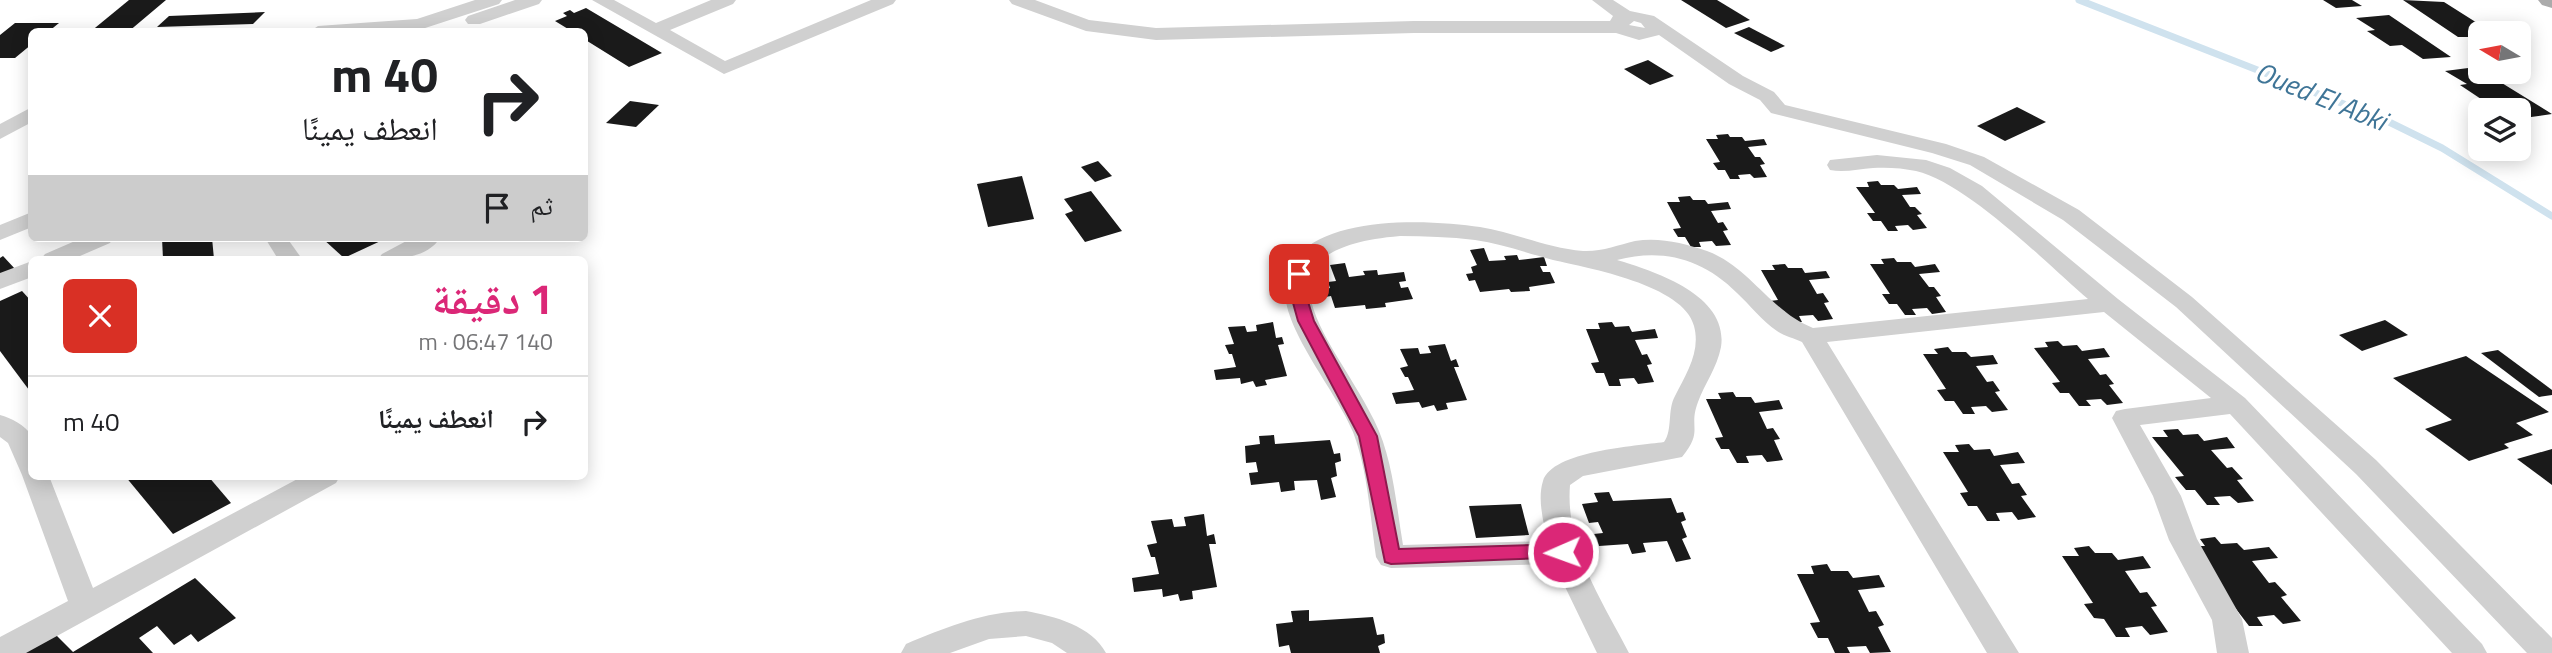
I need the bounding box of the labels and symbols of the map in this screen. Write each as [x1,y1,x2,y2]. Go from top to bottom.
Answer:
north arrow [2468,21,2530,84]
water label: Oued El Abki [2249,50,2397,143]
pin [1269,244,1329,304]
position arrow [1526,515,1600,589]

